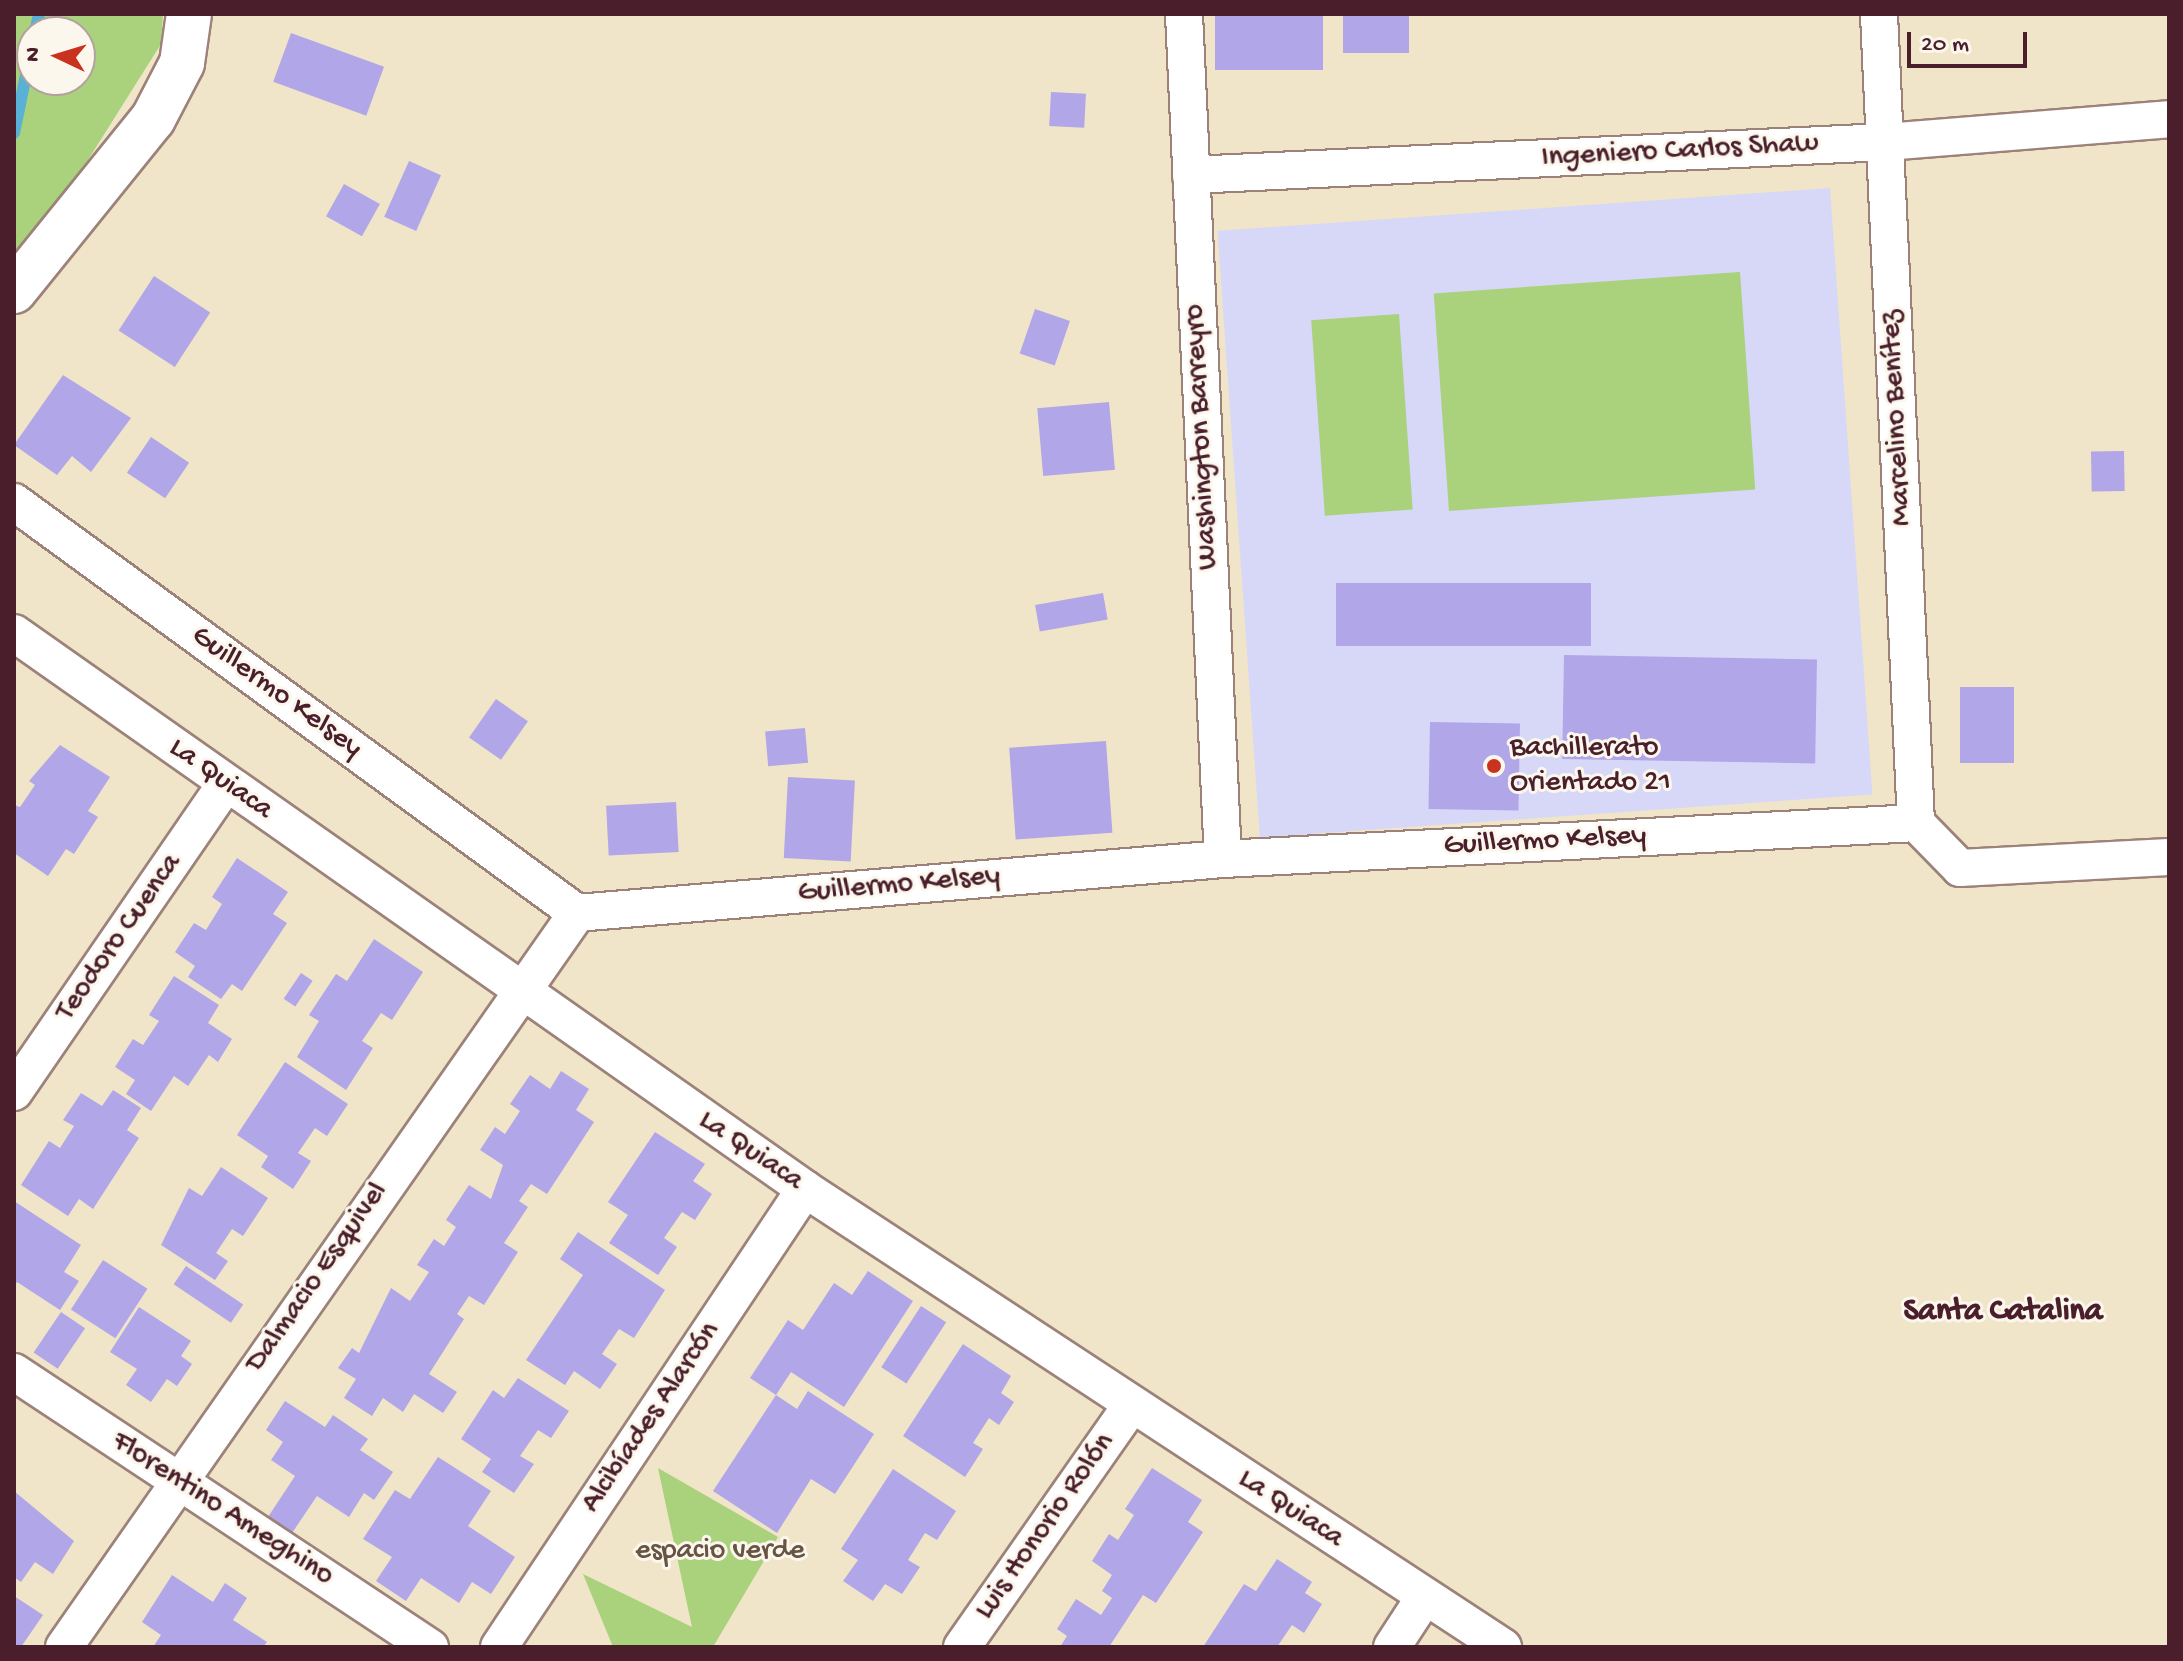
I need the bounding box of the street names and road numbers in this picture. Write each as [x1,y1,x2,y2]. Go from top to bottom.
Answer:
street label: Ingeniero Carlos Shaw [1541,127,1819,177]
street label: Washington Barreyro [1178,303,1228,571]
street label: Marcelino Benítez [1874,309,1922,527]
street label: Guillermo Kelsey [183,619,369,767]
street label: La Quiaca [161,731,279,829]
street label: Guillermo Kelsey [1443,819,1647,865]
street label: Teodoro Cuenca [49,847,191,1029]
street label: Guillermo Kelsey [796,859,1002,913]
street label: La Quiaca [691,1104,809,1200]
street label: Dalmacio Esquivel [239,1176,397,1380]
street label: Alcibíades Alarcón [575,1316,729,1520]
street label: Florentino Ameghino [104,1425,340,1595]
street label: Luis Honorio Rolón [968,1427,1124,1627]
street label: La Quiaca [1230,1463,1350,1557]

